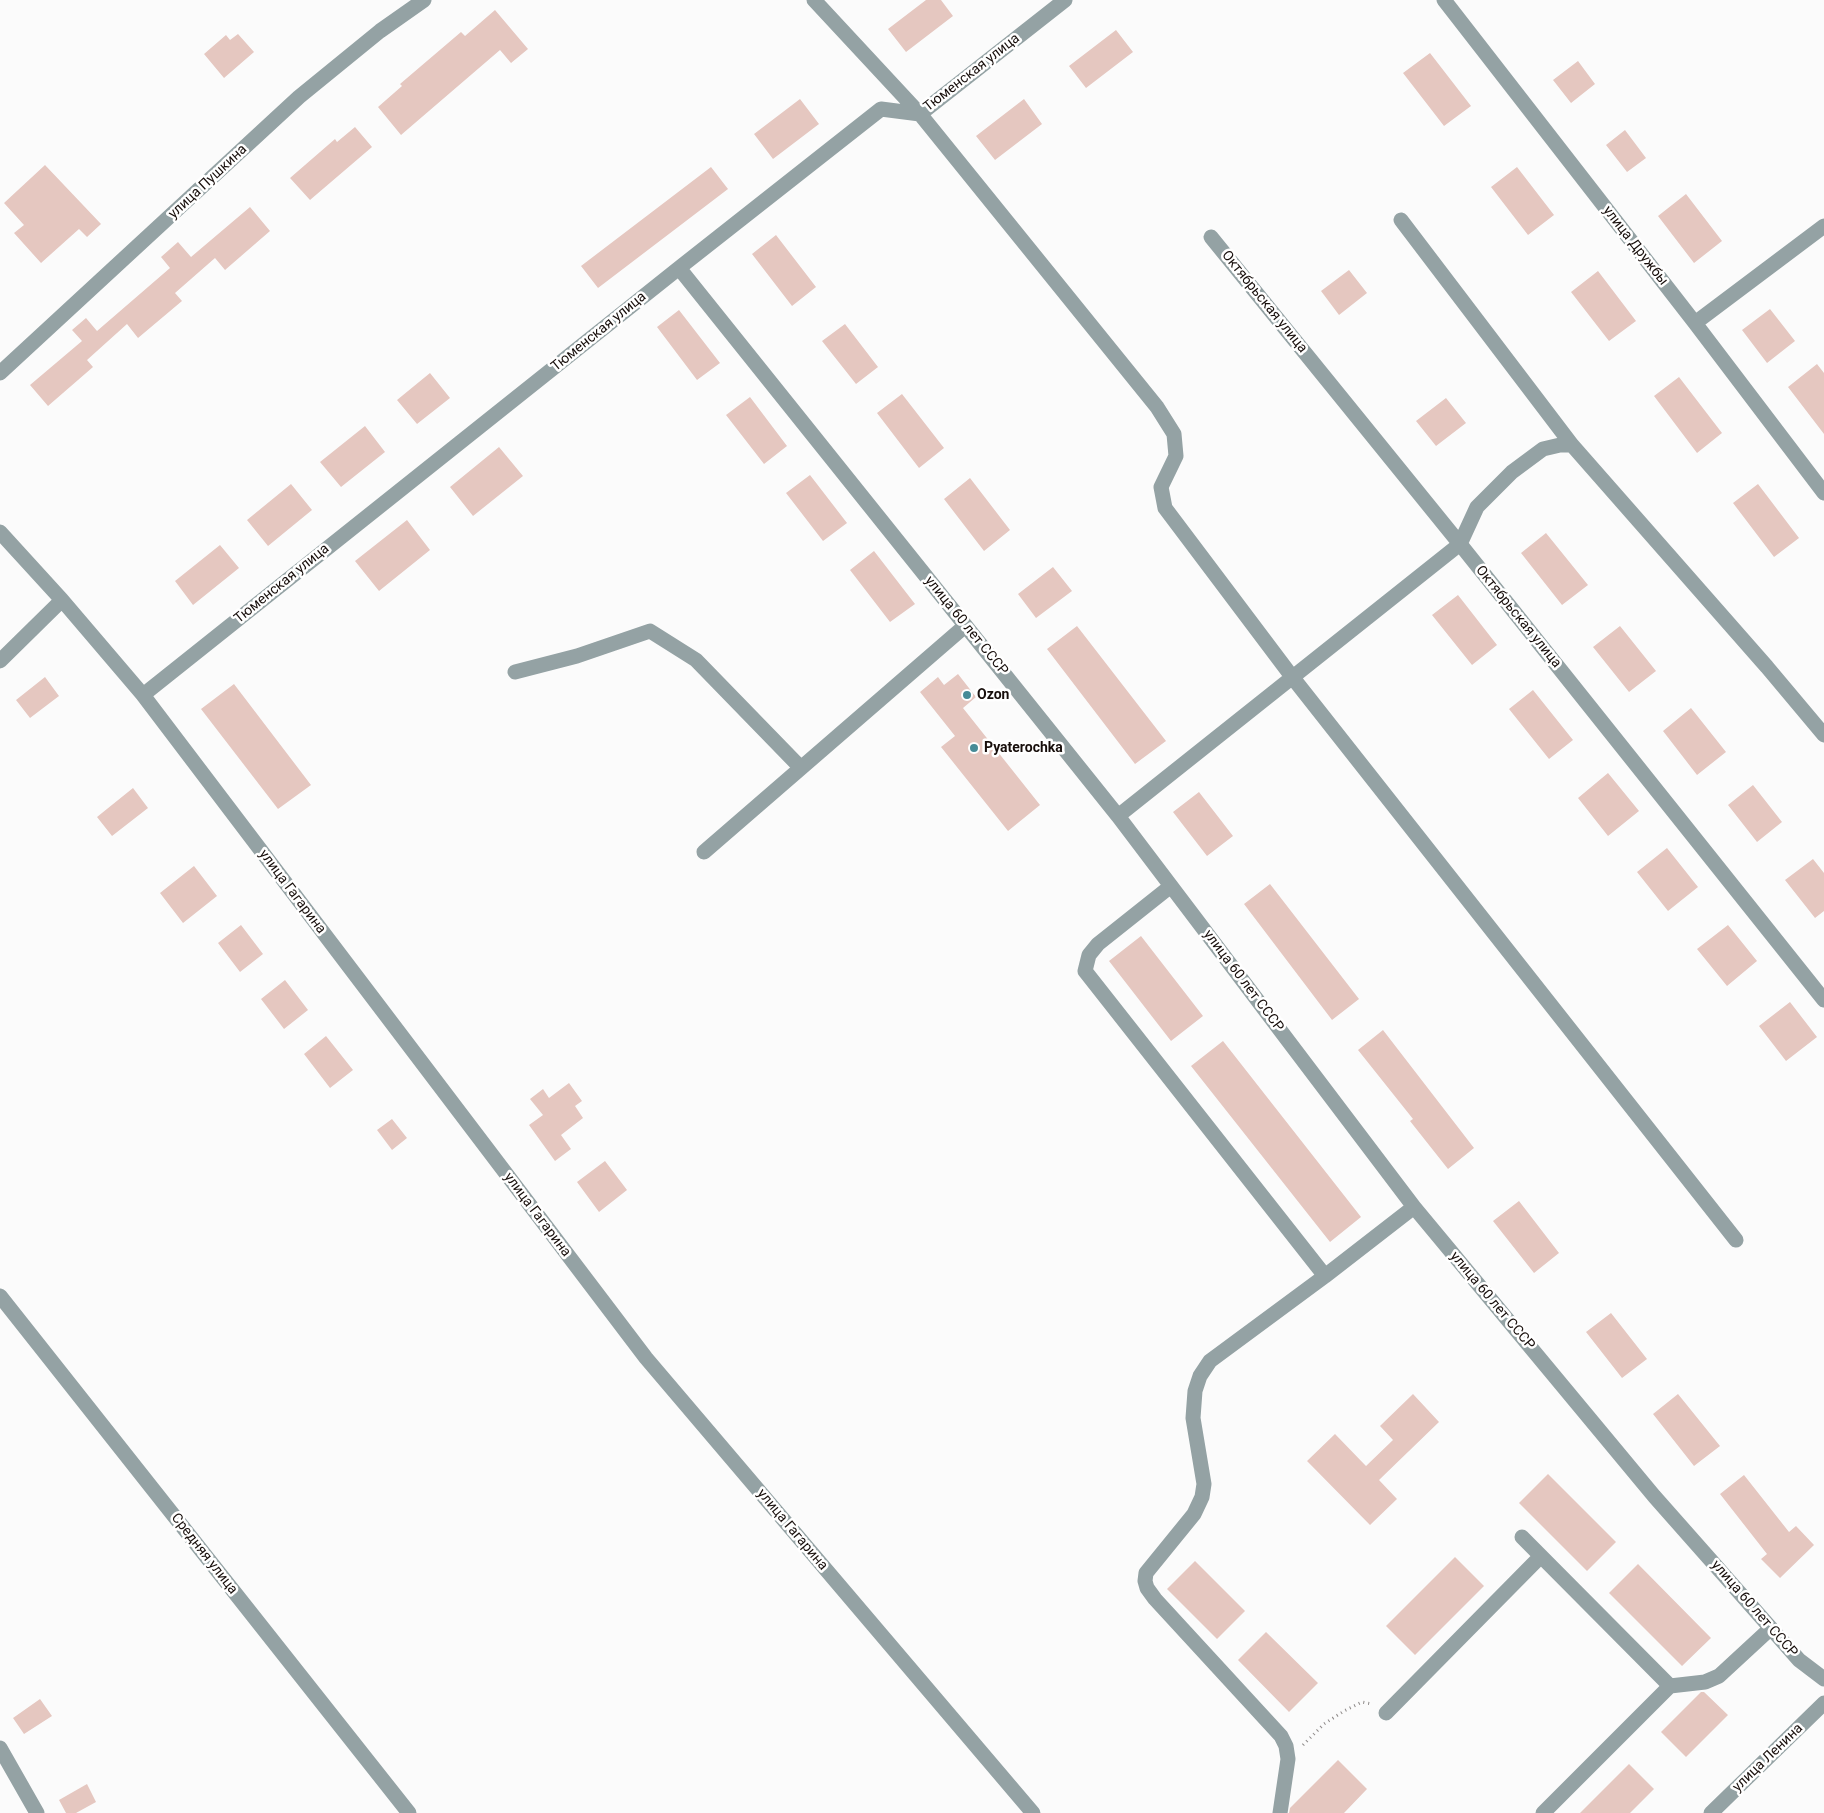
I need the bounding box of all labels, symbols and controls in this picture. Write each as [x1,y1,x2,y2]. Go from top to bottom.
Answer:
street label: Тюменская улица [921,30,1023,116]
street label: улица Пушкина [165,141,251,223]
street label: улица Дружбы [1599,203,1671,289]
street label: Октябрьская улица [1218,247,1310,357]
street label: Тюменская улица [548,289,650,375]
street label: Тюменская улица [231,541,333,627]
street label: Октябрьская улица [1472,562,1564,672]
street label: улица 60 лет СССР [921,573,1011,679]
place label: Ozon [977,687,1009,703]
marker: Ozon [961,689,973,701]
place label: Pyaterochka [984,740,1063,756]
marker: Pyaterochka [968,742,980,754]
street label: улица Гагарина [255,847,329,937]
street label: улица 60 лет СССР [1199,927,1287,1035]
street label: улица Гагарина [500,1170,574,1260]
street label: улица 60 лет СССР [1446,1249,1538,1353]
street label: улица Гагарина [753,1486,831,1574]
street label: Средняя улица [167,1510,241,1598]
street label: улица 60 лет СССР [1707,1557,1801,1661]
street label: улица Ленина [1729,1720,1807,1796]

